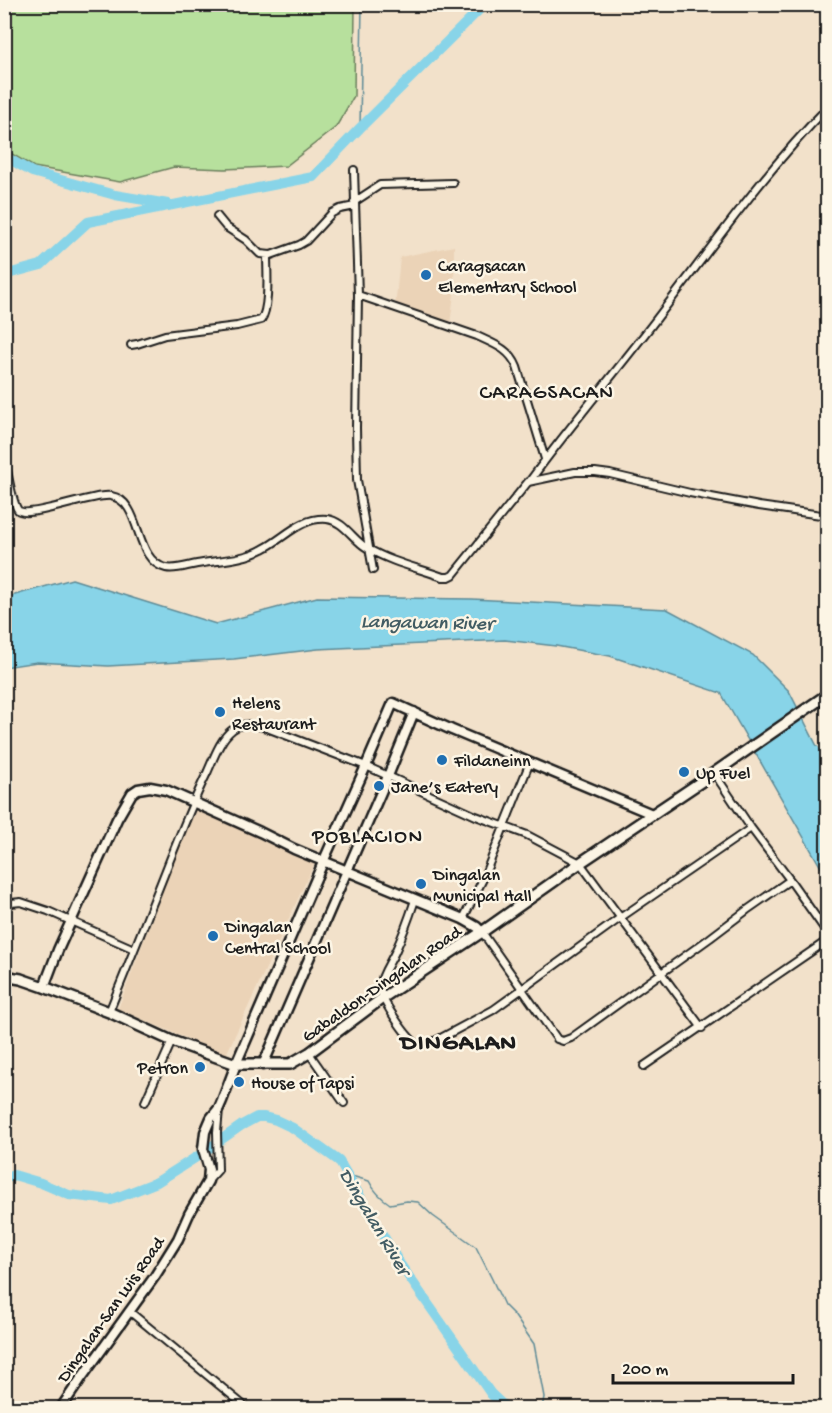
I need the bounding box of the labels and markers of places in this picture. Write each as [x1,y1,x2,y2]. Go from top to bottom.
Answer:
place label: Caragsacan Elementary School [438,257,577,299]
marker: Caragsacan Elementary School [419,268,433,282]
place label: Helens Restaurant [232,694,317,736]
marker: Helens Restaurant [213,705,227,719]
place label: Fildaneinn [453,752,531,773]
marker: Fildaneinn [435,753,449,767]
place label: Up Fuel [696,764,750,785]
marker: Up Fuel [677,765,691,779]
place label: Jane’s Eatery [391,778,498,799]
marker: Jane’s Eatery [372,779,386,793]
place label: Dingalan Municipal Hall [432,866,532,908]
marker: Dingalan Municipal Hall [414,877,428,891]
place label: Dingalan Central School [224,918,331,960]
marker: Dingalan Central School [206,929,220,943]
place label: Petron [136,1059,188,1080]
marker: Petron [193,1060,207,1074]
place label: House of Tapsi [251,1074,355,1095]
marker: House of Tapsi [232,1075,246,1089]

